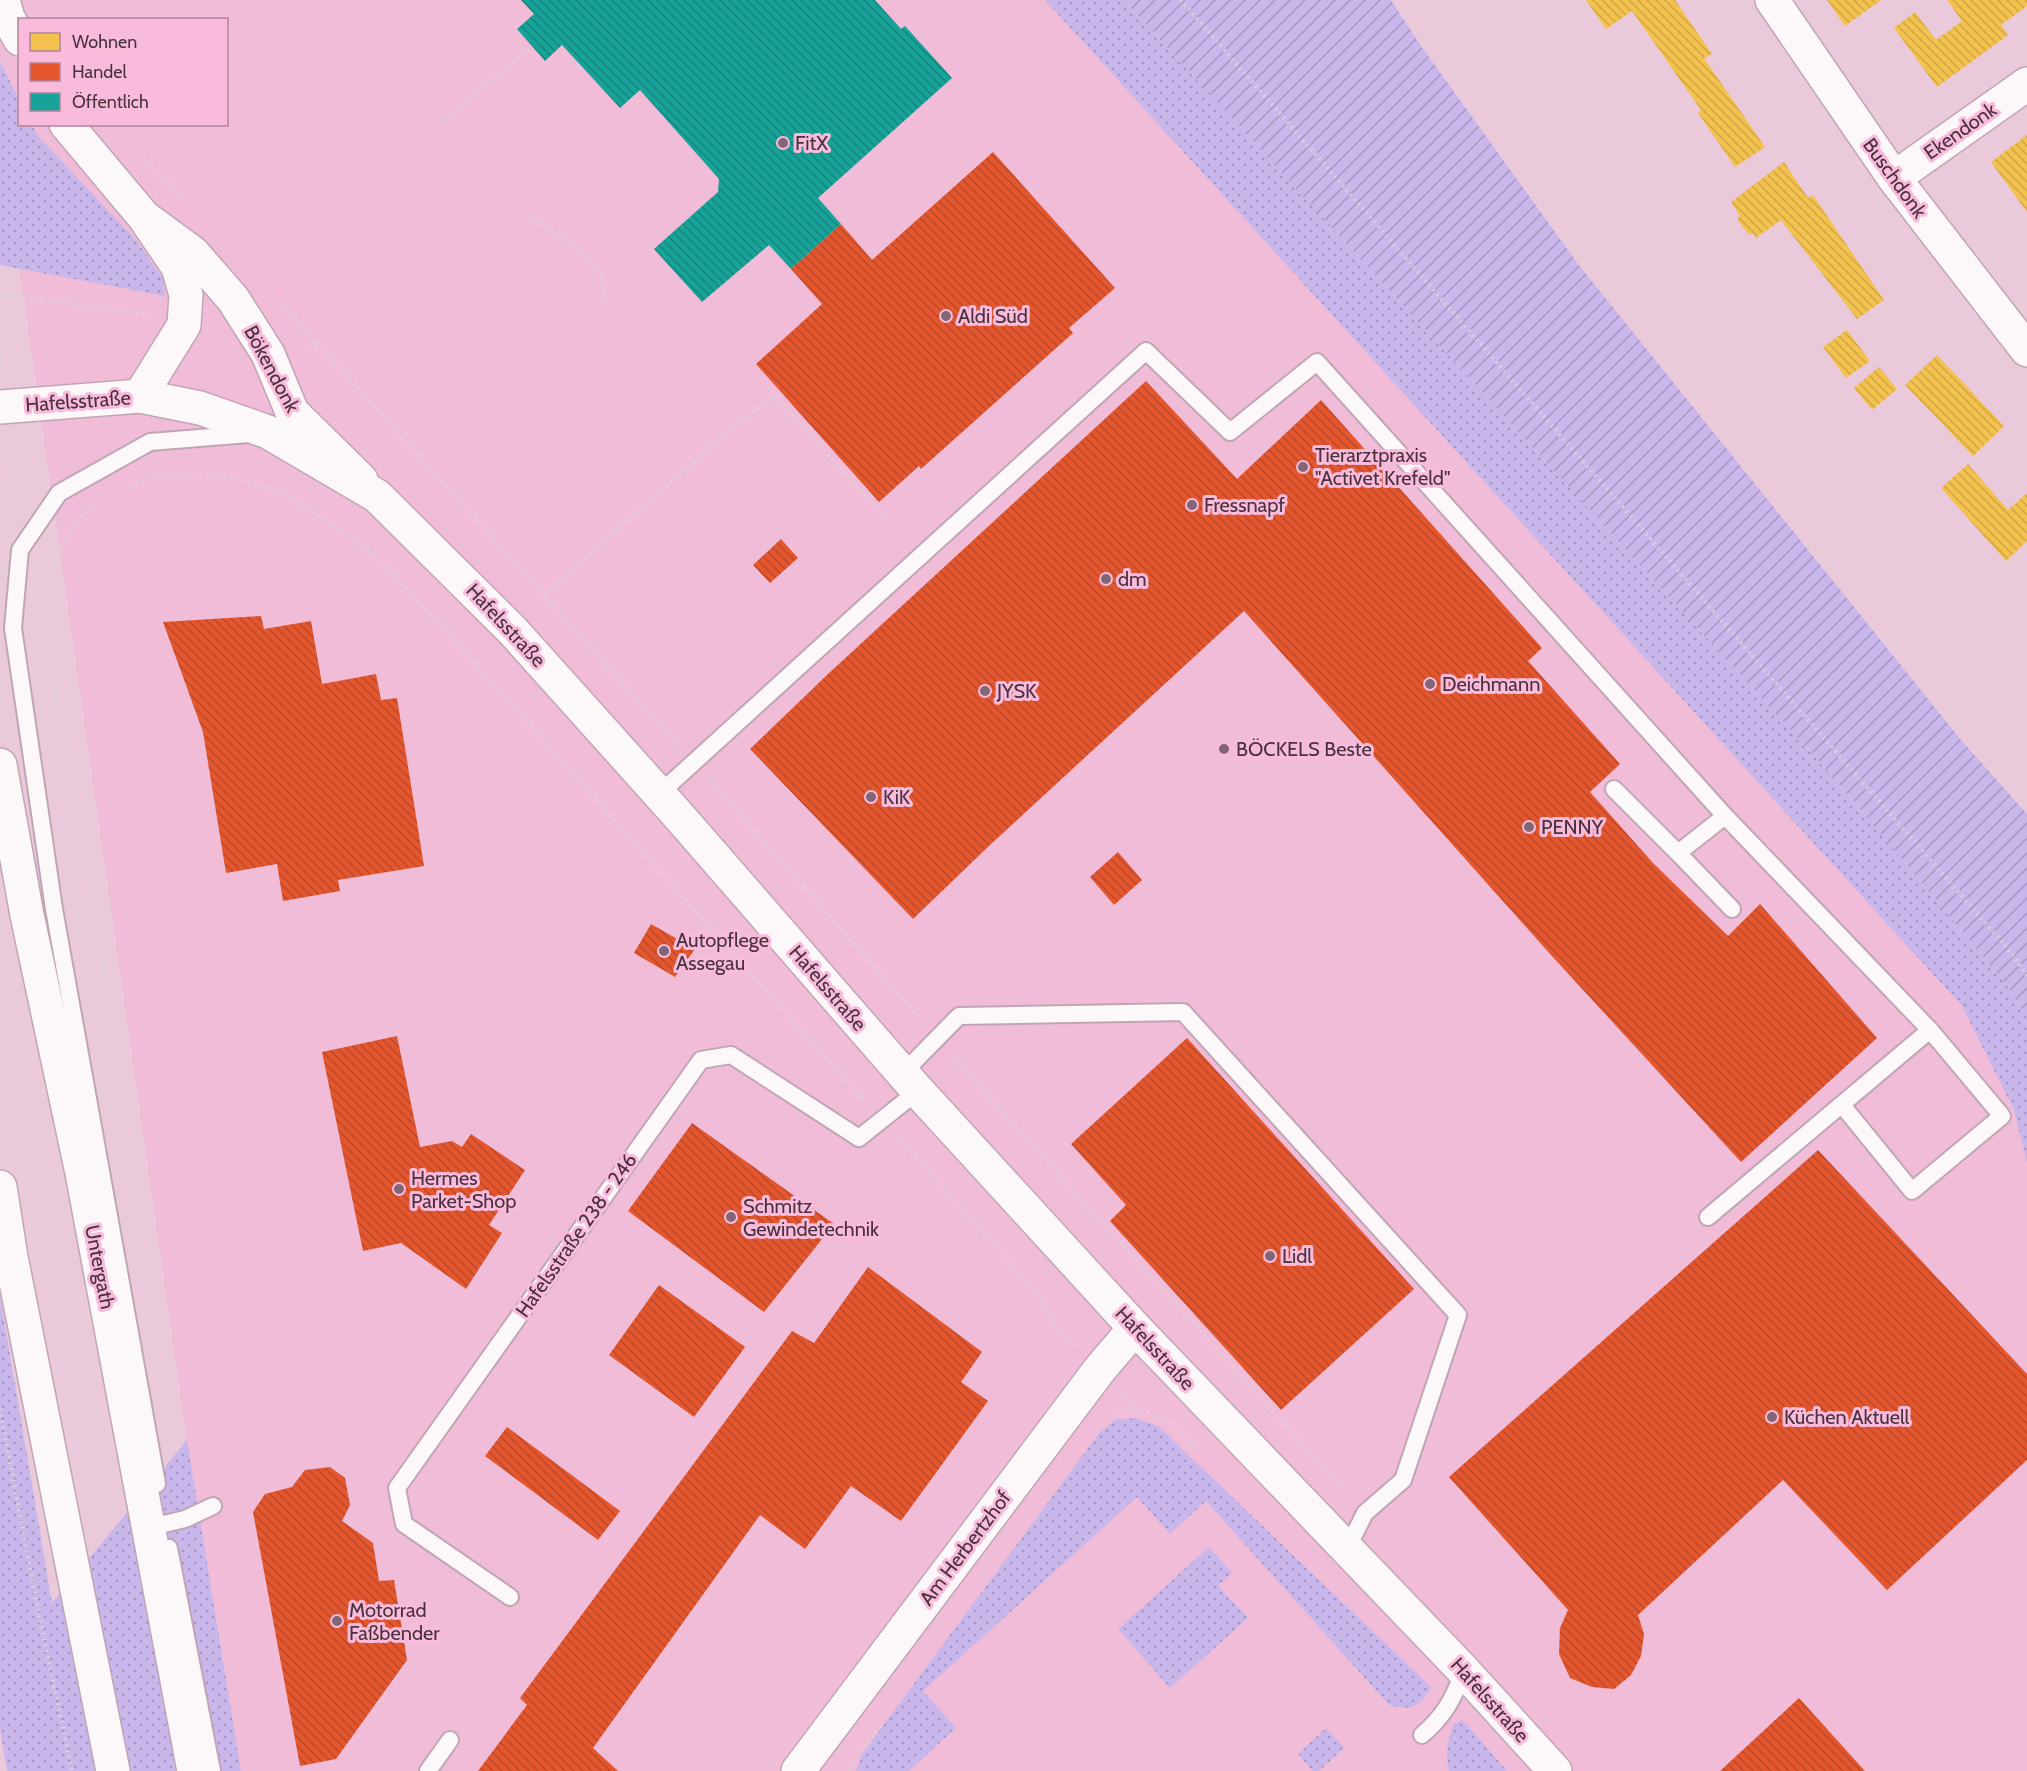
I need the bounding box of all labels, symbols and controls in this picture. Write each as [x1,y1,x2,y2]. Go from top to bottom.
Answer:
legend [18,18,228,126]
text: Wohnen [72,31,137,53]
text: Handel [72,61,127,83]
text: Öffentlich [72,91,149,113]
street label: Ekendonk [1919,97,2001,165]
place label: FitX [795,131,828,155]
street label: Buschdonk [1858,133,1932,223]
marker: FitX [776,136,790,150]
place label: Aldi Süd [958,304,1028,328]
marker: Aldi Süd [939,309,953,323]
street label: Bökendonk [239,321,305,417]
street label: Hafelsstraße [25,385,131,417]
place label: Tierarztpraxis "Activet Krefeld" [1315,443,1450,490]
marker: Tierarztpraxis "Activet Krefeld" [1296,460,1310,474]
place label: Fressnapf [1204,493,1285,517]
marker: Fressnapf [1185,498,1199,512]
place label: dm [1118,567,1147,591]
marker: dm [1099,572,1113,586]
street label: Hafelsstraße [461,578,551,672]
place label: Deichmann [1442,672,1540,696]
marker: Deichmann [1423,677,1437,691]
place label: JYSK [996,679,1037,703]
marker: JYSK [978,684,992,698]
place label: BÖCKELS Beste [1236,737,1372,761]
marker: BÖCKELS Beste [1217,742,1231,756]
place label: KiK [883,785,911,809]
marker: KiK [864,790,878,804]
place label: PENNY [1541,815,1604,839]
marker: PENNY [1522,820,1536,834]
place label: Autopflege Assegau [676,928,769,975]
street label: Hafelsstraße [784,940,872,1036]
marker: Autopflege Assegau [657,944,671,958]
street label: Hafelsstraße 238 - 246 [510,1149,642,1321]
place label: Hermes Parket-Shop [411,1166,516,1213]
marker: Hermes Parket-Shop [392,1182,406,1196]
place label: Schmitz Gewindetechnik [743,1194,879,1241]
marker: Schmitz Gewindetechnik [724,1210,738,1224]
street label: Untergath [80,1223,120,1311]
place label: Lidl [1282,1244,1312,1268]
marker: Lidl [1263,1249,1277,1263]
street label: Hafelsstraße [1110,1301,1200,1395]
place label: Küchen Aktuell [1784,1405,1910,1429]
marker: Küchen Aktuell [1765,1410,1779,1424]
street label: Am Herbertzhof [914,1486,1016,1610]
place label: Motorrad Faßbender [349,1598,440,1645]
marker: Motorrad Faßbender [330,1614,344,1628]
street label: Hafelsstraße [1446,1653,1534,1747]

